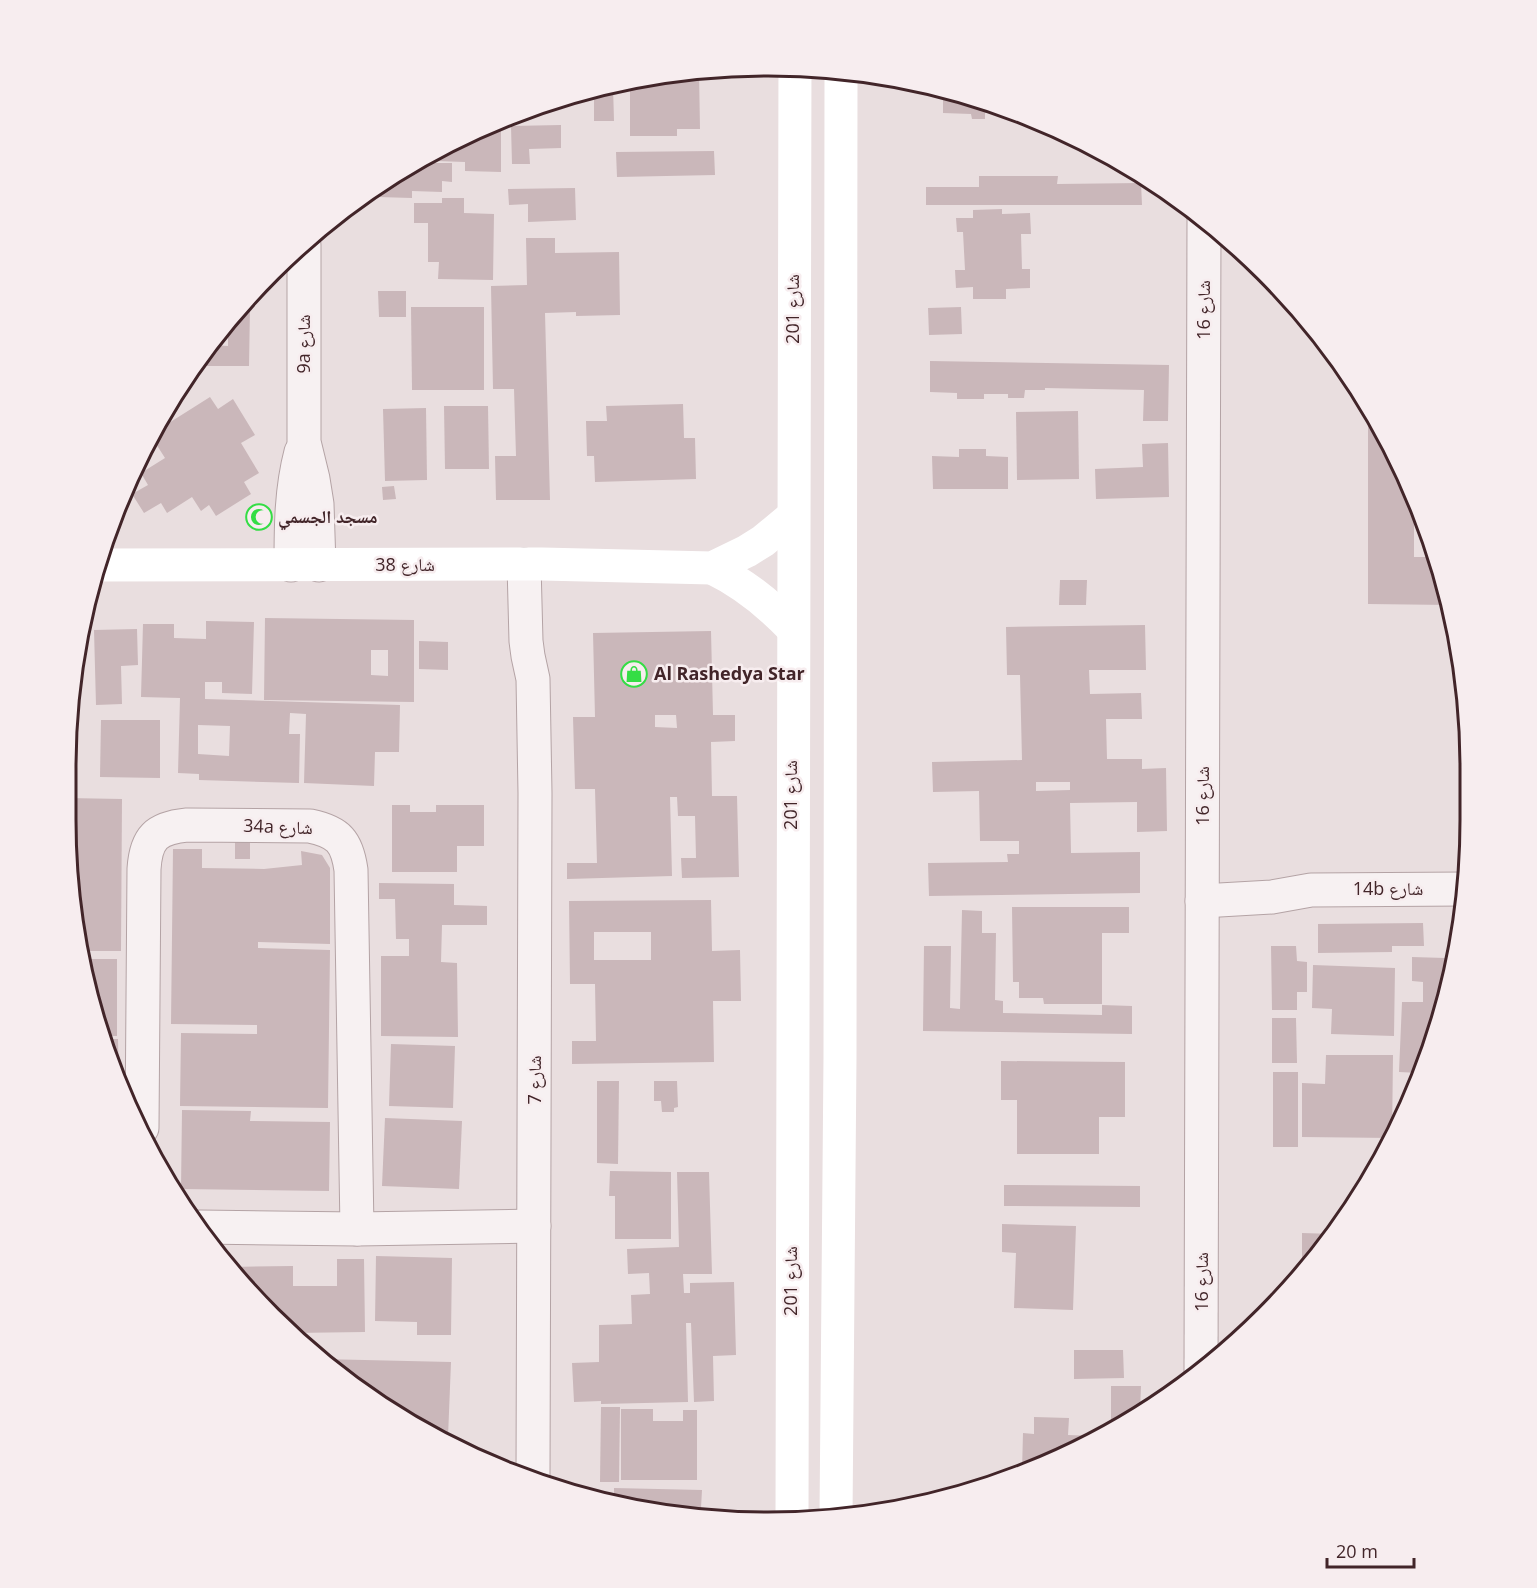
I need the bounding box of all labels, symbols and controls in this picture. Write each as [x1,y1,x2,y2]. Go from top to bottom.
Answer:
street label: شارع 201 [780,274,804,344]
street label: شارع 16 [1191,280,1215,340]
street label: 9a شارع [291,314,315,374]
mosque icon: مسجد الجسمي [244,502,274,532]
place label: مسجد الجسمي [278,504,378,531]
street label: شارع 38 [375,552,435,576]
shop icon: Al Rashedya Star [619,659,649,689]
place label: Al Rashedya Star [654,661,805,685]
street label: شارع 201 [778,760,802,830]
street label: شارع 16 [1190,766,1214,826]
street label: 34a شارع [243,813,313,839]
street label: 14b شارع [1353,876,1423,900]
street label: شارع 7 [522,1055,546,1105]
street label: شارع 201 [778,1246,802,1316]
street label: شارع 16 [1189,1252,1213,1312]
scale bar [1327,1531,1414,1569]
text: 20 m [1336,1539,1378,1563]

